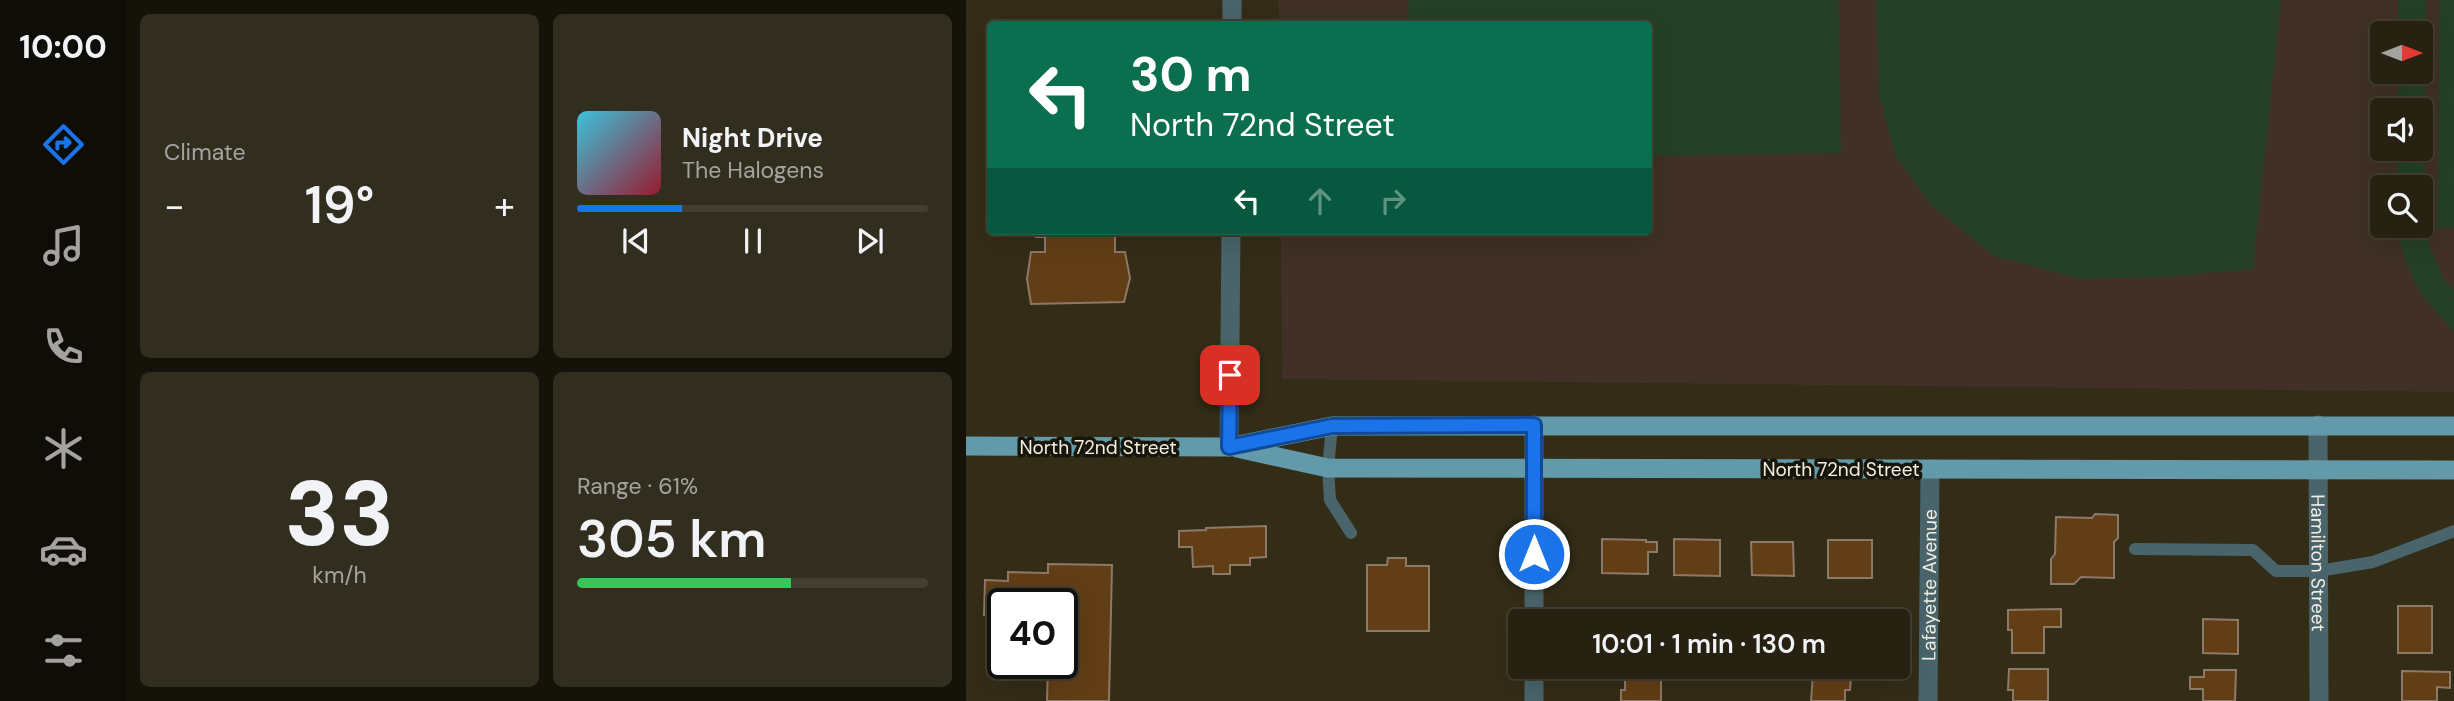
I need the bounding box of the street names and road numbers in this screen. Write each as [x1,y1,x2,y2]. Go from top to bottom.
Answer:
street label: North 72nd Street [1019,435,1177,460]
street label: North 72nd Street [1762,457,1920,482]
street label: Hamilton Street [2306,494,2331,632]
street label: Lafayette Avenue [1916,509,1942,661]

